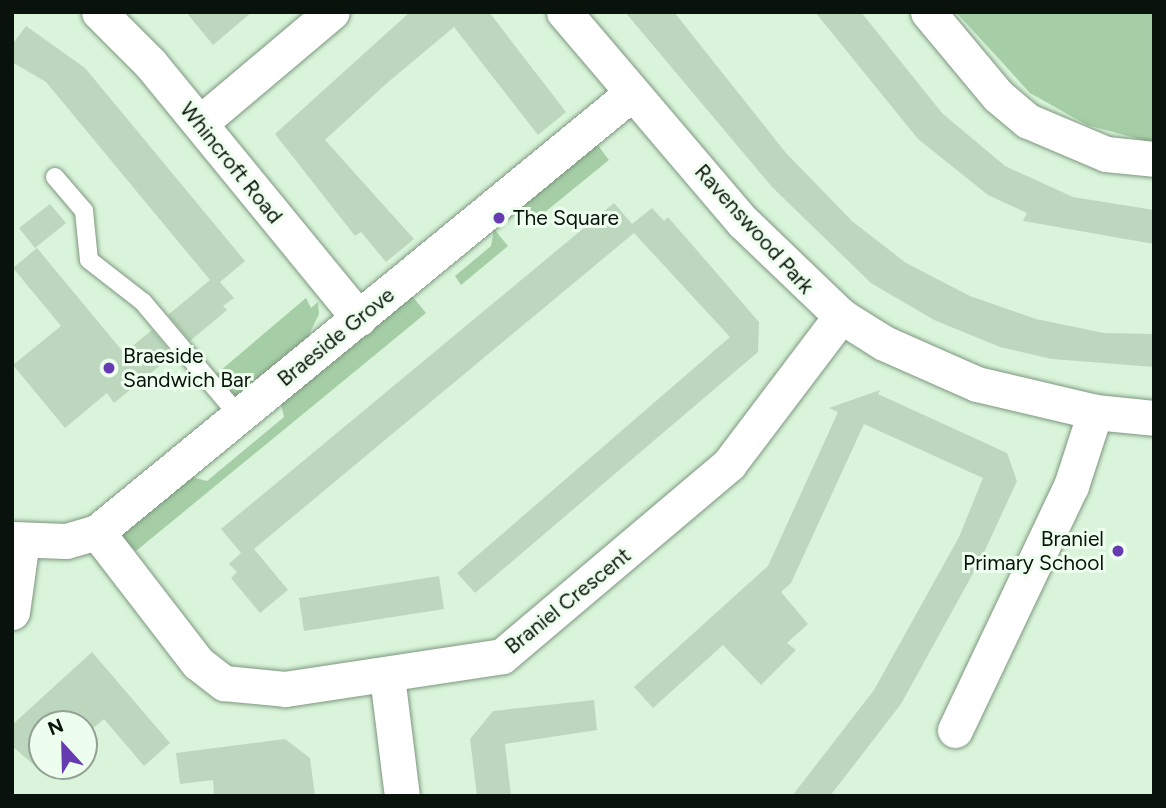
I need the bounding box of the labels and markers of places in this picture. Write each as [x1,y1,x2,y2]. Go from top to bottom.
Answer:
place label: The Square [513,205,619,231]
marker: The Square [491,210,507,226]
place label: Braeside Sandwich Bar [123,343,251,393]
marker: Braeside Sandwich Bar [101,360,117,376]
place label: Braniel Primary School [963,526,1104,576]
marker: Braniel Primary School [1110,543,1126,559]

